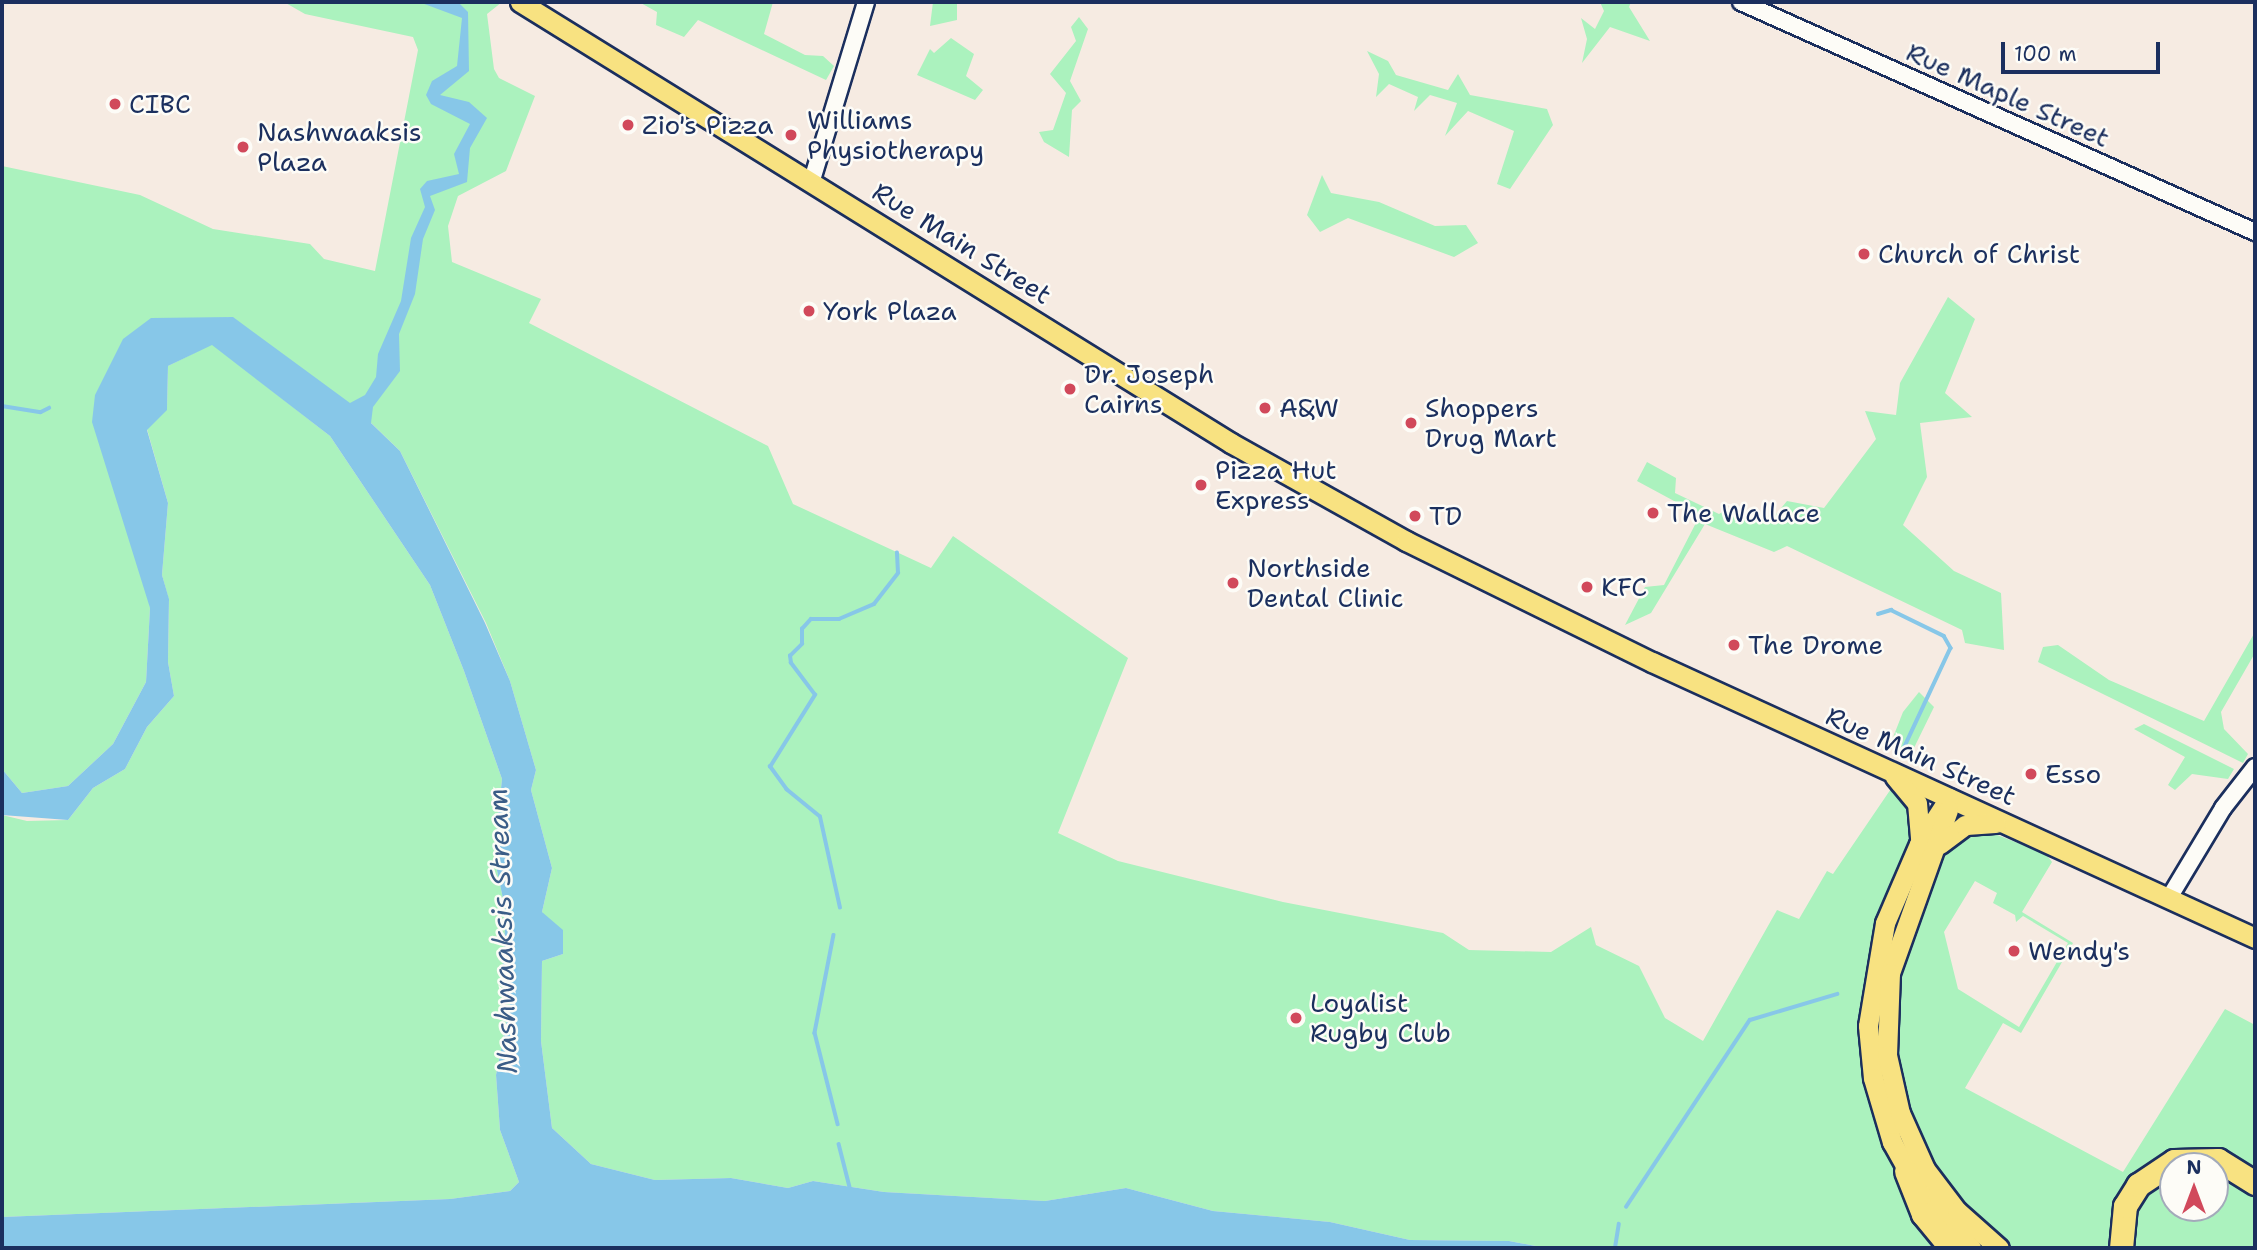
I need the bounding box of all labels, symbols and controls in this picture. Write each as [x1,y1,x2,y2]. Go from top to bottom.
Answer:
scale bar [2005,28,2164,72]
street label: Rue Maple Street [1902,36,2114,154]
text: 100 m [2014,40,2077,68]
place label: CIBC [129,88,191,120]
marker: CIBC [107,96,123,112]
place label: Williams Physiotherapy [807,104,984,166]
place label: Zio's Pizza [642,109,773,141]
place label: Nashwaaksis Plaza [257,116,422,178]
marker: Zio's Pizza [620,117,636,133]
marker: Williams Physiotherapy [781,125,801,145]
marker: Nashwaaksis Plaza [235,139,251,155]
street label: Rue Main Street [867,175,1057,311]
place label: Church of Christ [1878,238,2080,270]
marker: Church of Christ [1856,246,1872,262]
place label: York Plaza [823,295,957,327]
marker: York Plaza [801,303,817,319]
place label: Dr. Joseph Cairns [1084,358,1214,420]
marker: Dr. Joseph Cairns [1062,381,1078,397]
place label: A&W [1279,392,1339,424]
place label: Shoppers Drug Mart [1425,392,1557,453]
marker: A&W [1257,400,1273,416]
marker: Shoppers Drug Mart [1403,415,1419,431]
place label: Pizza Hut Express [1215,454,1337,516]
marker: Pizza Hut Express [1193,477,1209,493]
place label: The Wallace [1667,497,1820,529]
place label: TD [1429,500,1462,532]
marker: The Wallace [1645,505,1661,521]
marker: TD [1407,508,1423,524]
place label: Northside Dental Clinic [1247,552,1404,614]
place label: KFC [1601,571,1647,603]
marker: Northside Dental Clinic [1225,575,1241,591]
marker: KFC [1579,579,1595,595]
place label: The Drome [1748,629,1883,661]
marker: The Drome [1726,637,1742,653]
street label: Rue Main Street [1821,700,2021,812]
place label: Esso [2045,758,2101,790]
marker: Esso [2023,766,2039,782]
water label: Nashwaaksis Stream [480,788,524,1074]
place label: Wendy's [2028,935,2130,967]
marker: Wendy's [2006,943,2022,959]
place label: Loyalist Rugby Club [1310,987,1451,1048]
marker: Loyalist Rugby Club [1288,1010,1304,1026]
north arrow [2159,1152,2229,1222]
text: N [2186,1155,2202,1180]

